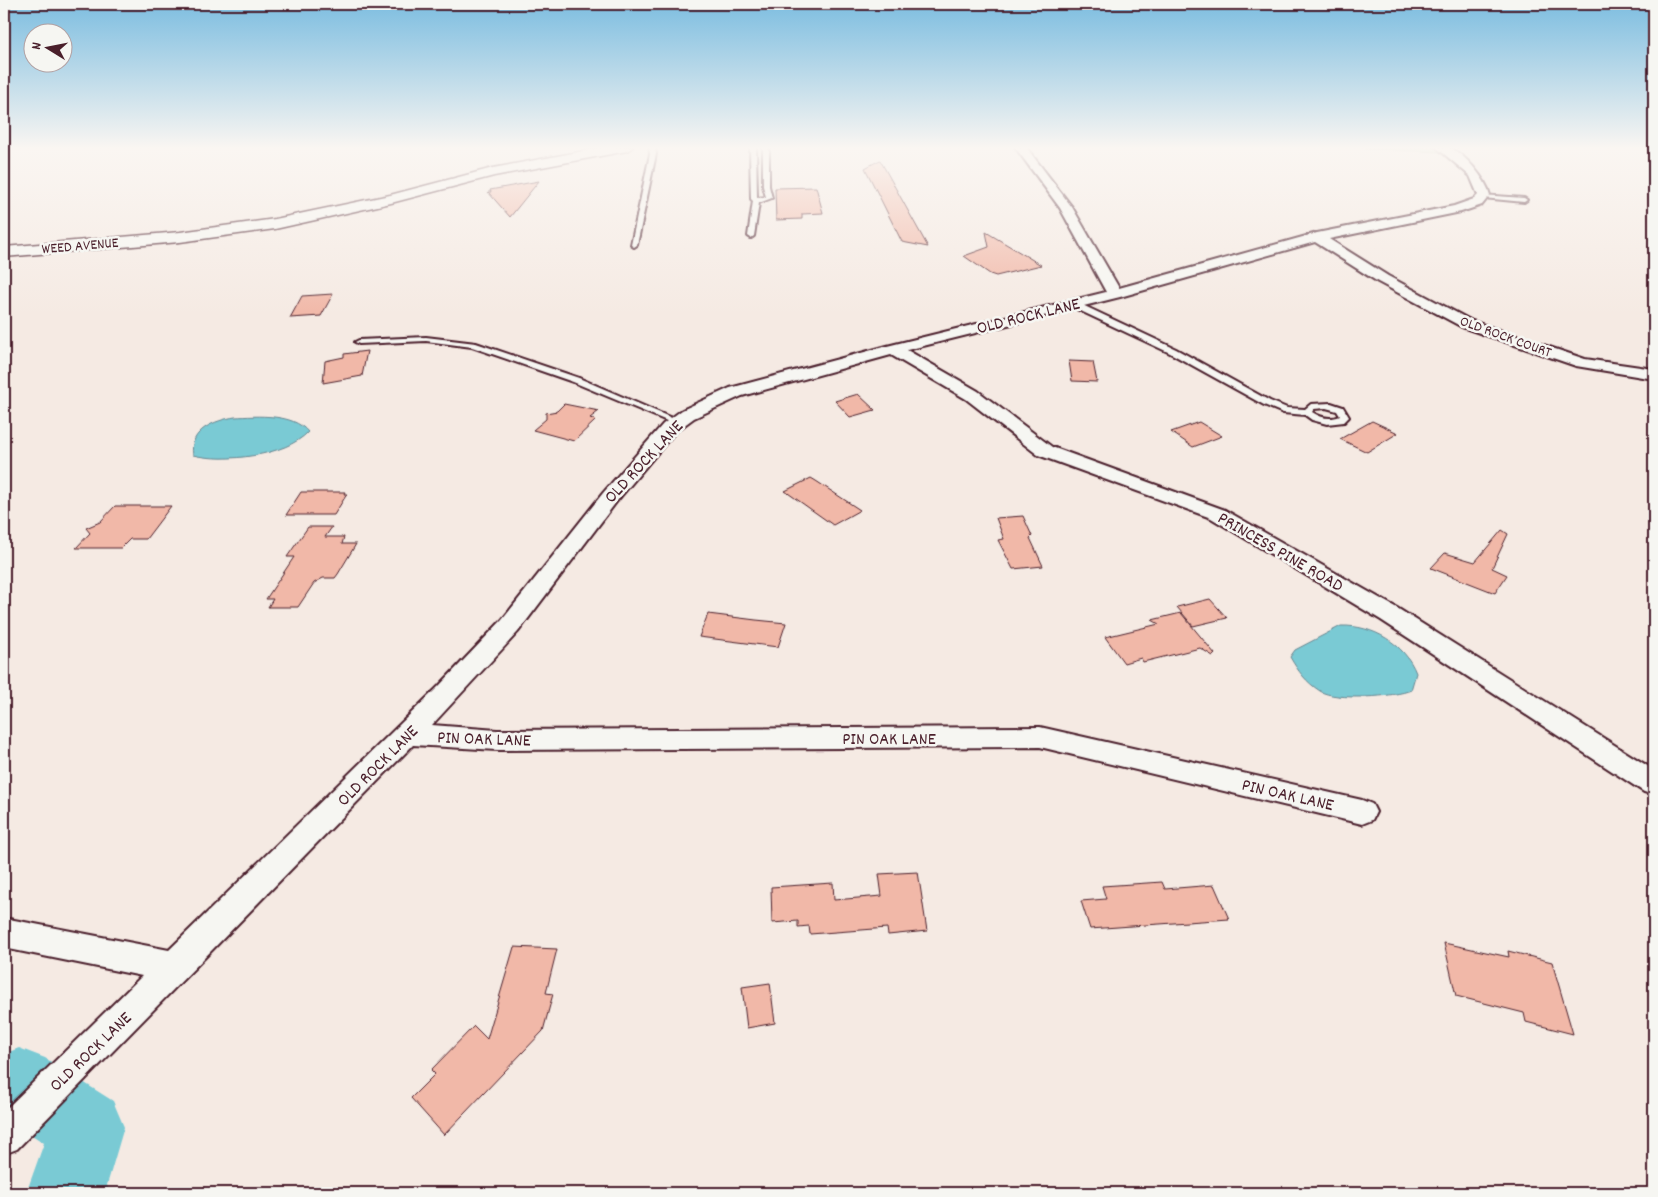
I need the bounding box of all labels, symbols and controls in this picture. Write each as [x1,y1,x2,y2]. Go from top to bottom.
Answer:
north arrow [22,22,72,72]
text: N [27,41,48,51]
street label: WEED AVENUE [41,233,120,261]
street label: OLD ROCK LANE [974,292,1083,342]
street label: OLD ROCK COURT [1456,311,1554,365]
street label: OLD ROCK LANE [600,415,690,510]
street label: PRINCESS PINE ROAD [1212,507,1347,599]
street label: OLD ROCK LANE [333,721,425,813]
street label: PIN OAK LANE [437,726,531,755]
street label: PIN OAK LANE [842,728,936,753]
street label: PIN OAK LANE [1239,774,1336,819]
street label: OLD ROCK LANE [45,1007,138,1099]

